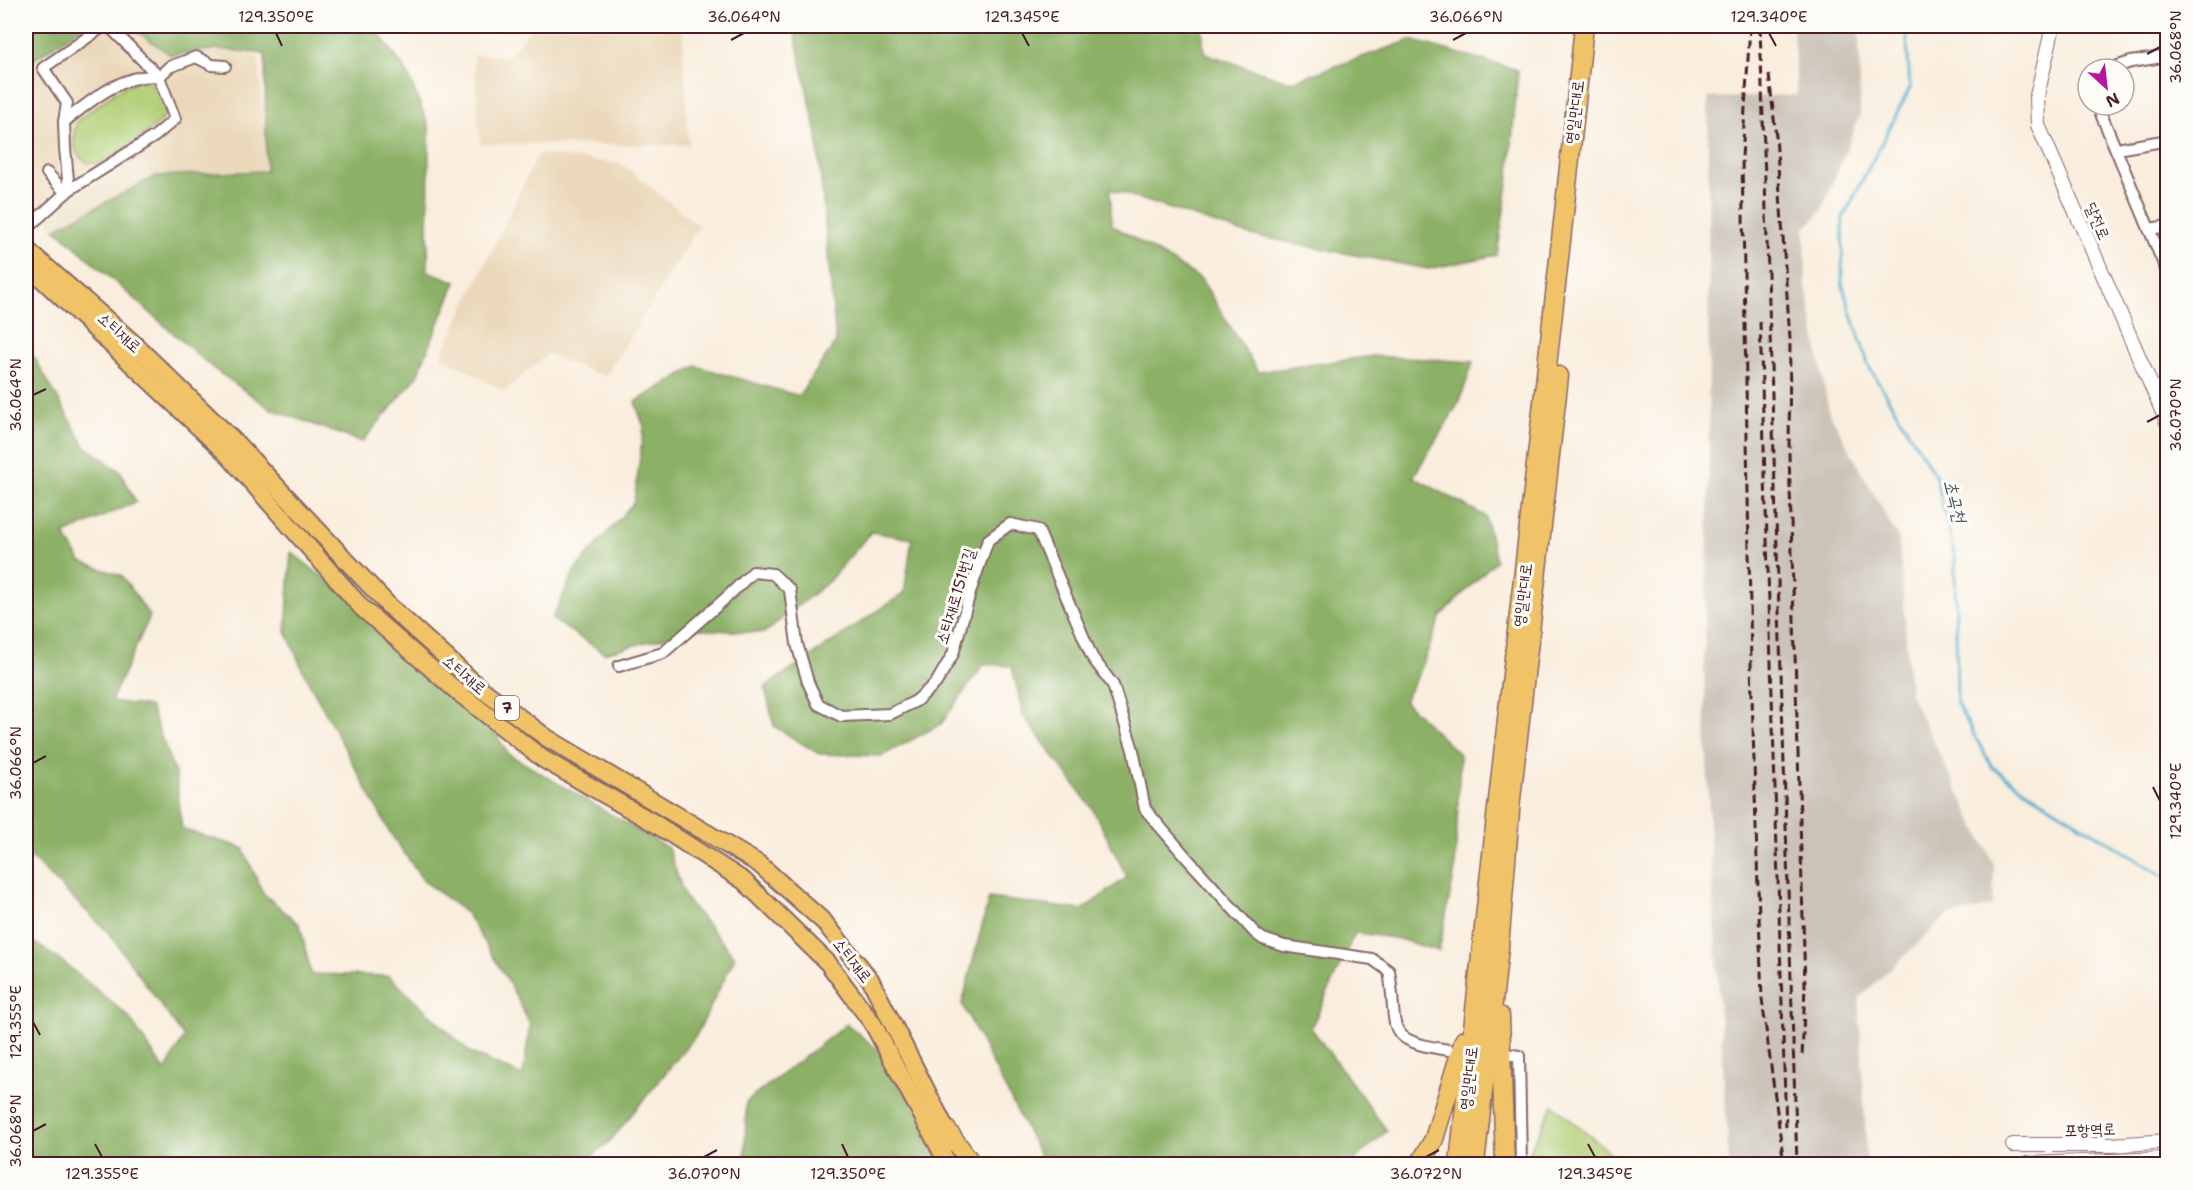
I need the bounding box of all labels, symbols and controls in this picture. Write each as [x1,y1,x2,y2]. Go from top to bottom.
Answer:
text: 129.350°E [238,7,314,27]
text: 36.064°N [707,7,781,27]
text: 129.345°E [984,7,1060,27]
text: 36.066°N [1429,7,1503,27]
text: 129.340°E [1731,7,1807,27]
text: 36.068°N [2166,10,2186,84]
north arrow [2076,57,2136,117]
street label: 영일만대로 [1560,79,1589,145]
text: N [2102,88,2123,112]
street label: 달전로 [2080,199,2115,243]
street label: 소티재로 [94,307,146,357]
text: 36.064°N [6,358,26,432]
text: 36.070°N [2166,378,2186,452]
water label: 초곡천 [1938,477,1972,526]
street label: 소티재로151번길 [931,545,980,647]
street label: 영일만대로 [1508,562,1537,628]
street label: 소티재로 [438,650,491,699]
road number: 7 [495,696,519,720]
text: 36.066°N [6,726,26,800]
text: 129.340°E [2166,763,2186,839]
street label: 소티재로 [828,934,877,987]
text: 129.355°E [6,985,26,1059]
street label: 영일만대로 [1455,1045,1482,1111]
text: 36.068°N [6,1094,26,1168]
street label: 포항역로 [2064,1118,2116,1141]
text: 129.355°E [65,1164,139,1184]
text: 36.070°N [667,1164,741,1184]
text: 129.350°E [810,1164,886,1184]
text: 36.072°N [1390,1164,1462,1184]
text: 129.345°E [1557,1164,1633,1184]

